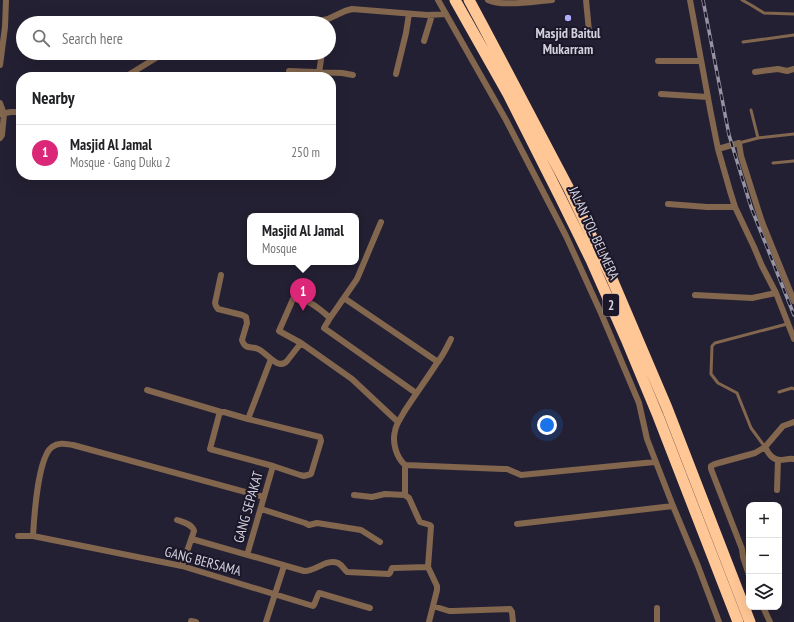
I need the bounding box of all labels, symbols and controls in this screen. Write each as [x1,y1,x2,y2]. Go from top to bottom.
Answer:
marker: Masjid Baitul Mukarram [563,13,573,23]
search box [16,16,336,60]
place label: Masjid Baitul Mukarram [536,24,601,58]
icon: search [30,27,52,49]
text: Search here [62,29,123,48]
text: Nearby [32,87,75,109]
text: Masjid Al Jamal [70,135,152,154]
text: 1 [42,144,48,161]
text: 250 m [291,144,320,161]
text: Mosque · Gang Duku 2 [70,154,171,171]
street label: JALAN TOL BELMERA [564,183,624,283]
popup [247,213,359,265]
text: Masjid Al Jamal [262,221,344,240]
text: Mosque [262,240,297,257]
pin: 1 [290,278,316,311]
road number: 2 [603,294,619,316]
your location [537,415,557,435]
street label: GANG SEPAKAT [229,468,267,545]
map controls [746,502,782,610]
button: + [746,502,782,538]
button: − [746,538,782,574]
street label: GANG BERSAMA [163,542,244,580]
button: layers [746,574,782,610]

